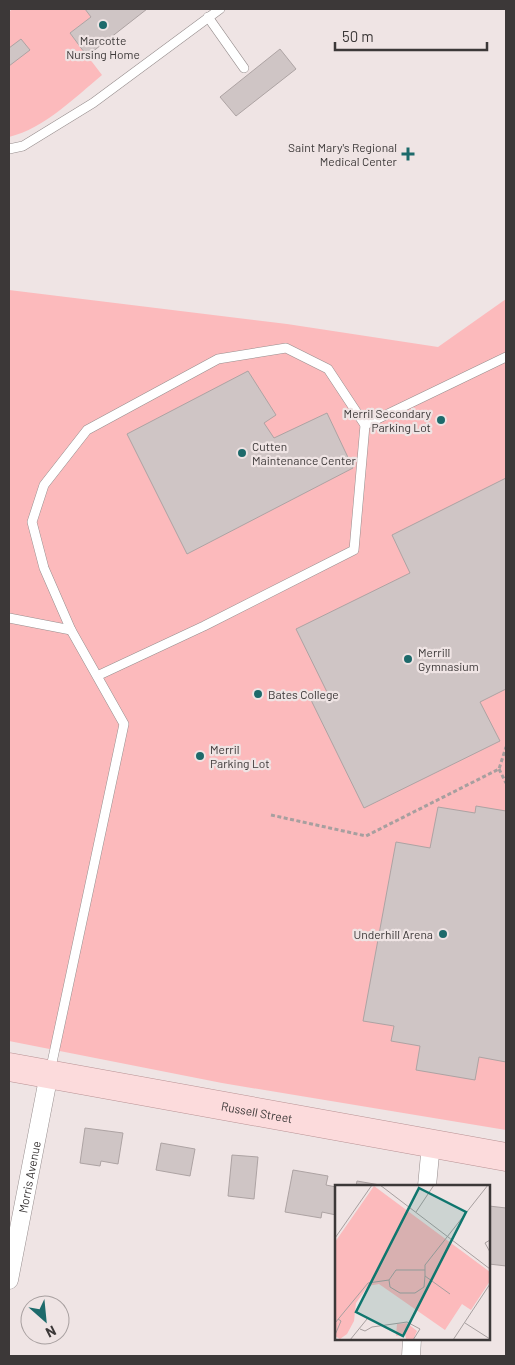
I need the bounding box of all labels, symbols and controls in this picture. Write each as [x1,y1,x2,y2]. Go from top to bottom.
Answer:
marker: Marcotte Nursing Home [97,19,109,31]
scale bar [335,20,488,52]
text: 50 m [342,27,374,45]
place label: Marcotte Nursing Home [66,33,140,61]
place label: Saint Mary's Regional Medical Center [288,140,398,168]
marker: Saint Mary's Regional Medical Center [401,147,415,161]
place label: Merril Secondary Parking Lot [344,406,431,434]
marker: Merril Secondary Parking Lot [435,414,447,426]
place label: Cutten Maintenance Center [252,439,357,467]
marker: Cutten Maintenance Center [236,447,248,459]
place label: Merrill Gymnasium [418,645,479,673]
marker: Merrill Gymnasium [402,653,414,665]
place label: Bates College [268,687,339,701]
marker: Bates College [252,688,264,700]
place label: Merril Parking Lot [210,742,270,770]
marker: Merril Parking Lot [194,750,206,762]
place label: Underhill Arena [353,927,433,941]
marker: Underhill Arena [437,928,449,940]
street label: Russell Street [220,1099,294,1125]
street label: Morris Avenue [15,1140,43,1214]
inset map [335,1185,490,1340]
north arrow [20,1295,70,1345]
text: N [43,1322,59,1342]

